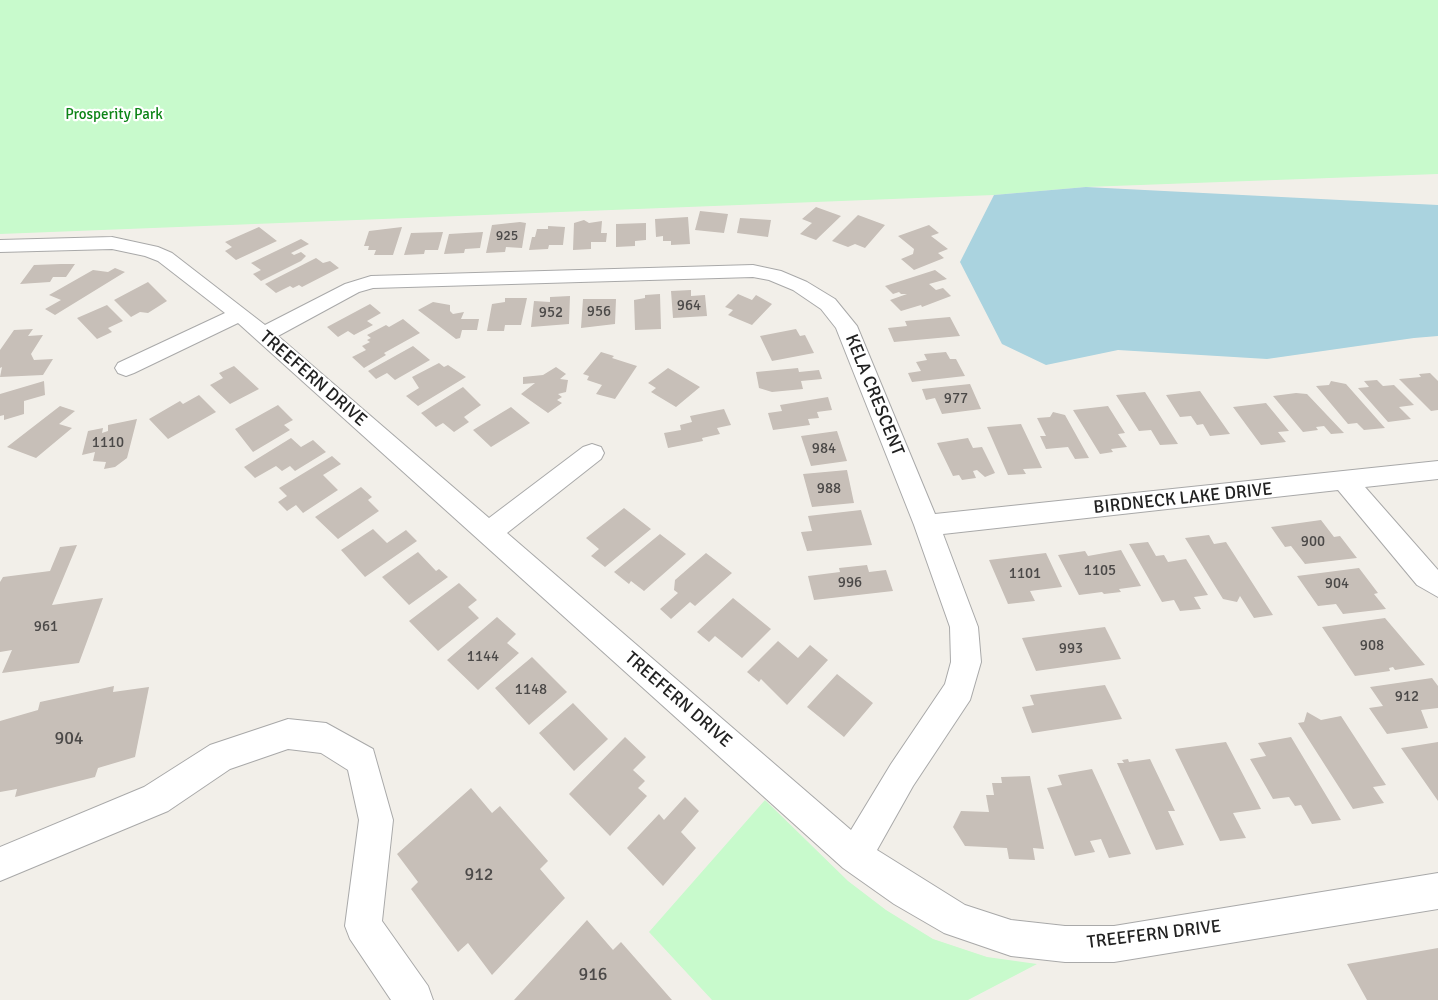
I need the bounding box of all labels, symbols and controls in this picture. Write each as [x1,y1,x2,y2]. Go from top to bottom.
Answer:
park label: Prosperity Park [65,106,163,124]
house number: 925 [496,228,518,244]
house number: 964 [677,297,701,315]
house number: 956 [587,303,611,321]
house number: 952 [539,304,563,322]
street label: TREEFERN DRIVE [255,327,371,431]
street label: KELA CRESCENT [840,331,908,459]
house number: 977 [944,390,968,408]
house number: 1110 [92,434,124,452]
house number: 984 [812,440,836,458]
street label: BIRDNECK LAKE DRIVE [1092,479,1274,519]
house number: 988 [817,480,841,498]
house number: 900 [1301,533,1325,551]
house number: 1105 [1084,562,1116,580]
house number: 1101 [1009,565,1041,583]
house number: 996 [838,574,862,592]
house number: 904 [1325,575,1349,593]
house number: 961 [34,618,58,636]
house number: 908 [1360,637,1384,655]
house number: 993 [1059,640,1083,658]
house number: 1144 [467,648,499,666]
street label: TREEFERN DRIVE [620,648,736,752]
house number: 1148 [515,681,547,699]
house number: 912 [1395,688,1419,706]
house number: 904 [54,728,84,750]
house number: 912 [464,864,494,886]
street label: TREEFERN DRIVE [1086,916,1222,954]
house number: 916 [578,964,608,986]

